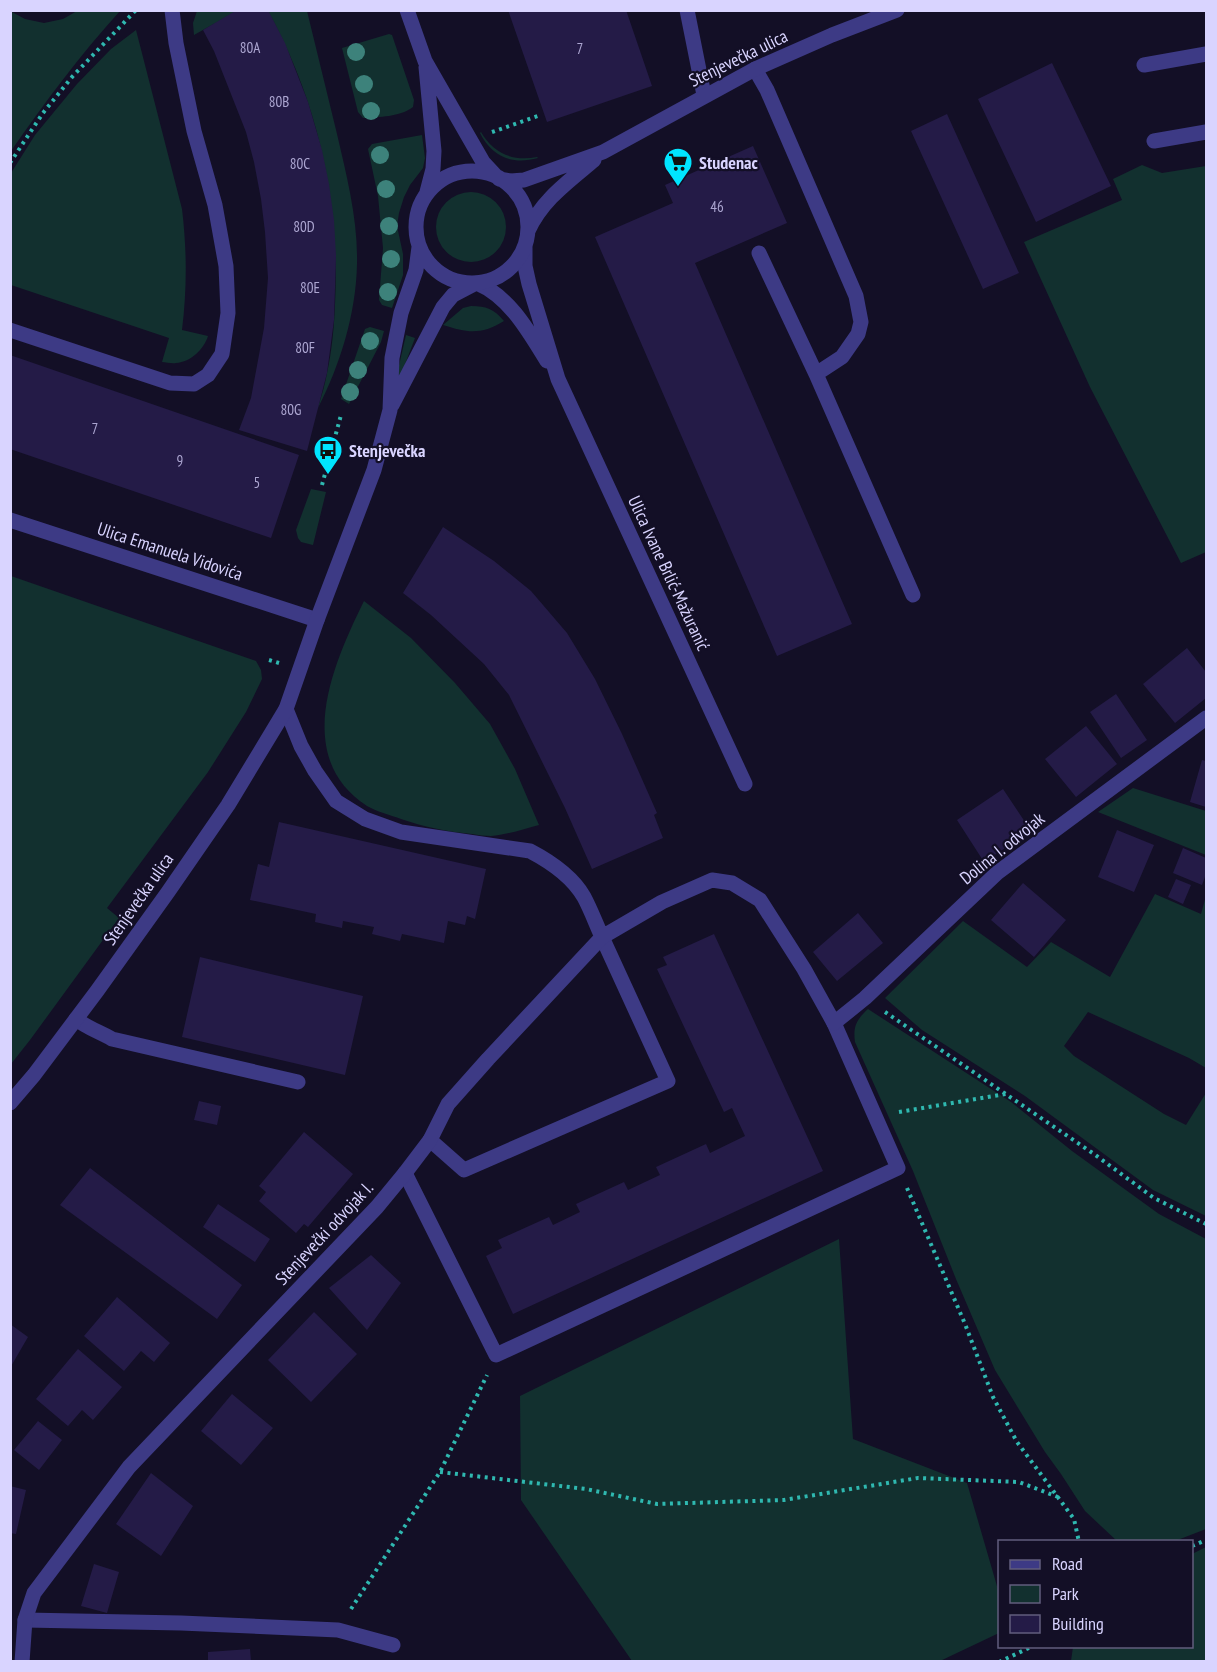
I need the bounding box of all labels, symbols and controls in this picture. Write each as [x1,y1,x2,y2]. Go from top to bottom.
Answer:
street label: Stenjevečka ulica [685,24,791,92]
house number: 80A [240,38,261,57]
house number: 7 [577,39,583,58]
house number: 80B [269,92,289,111]
supermarket icon: Studenac [662,146,694,188]
place label: Studenac [699,151,758,174]
house number: 80C [290,154,310,173]
house number: 46 [710,197,724,216]
house number: 80D [293,217,315,236]
house number: 80E [300,278,320,297]
house number: 80F [295,338,315,357]
house number: 80G [281,400,301,419]
house number: 7 [92,419,98,438]
bus stop icon: Stenjevečka [312,434,344,476]
place label: Stenjevečka [349,439,425,462]
house number: 9 [177,451,183,470]
house number: 5 [254,473,260,492]
street label: Ulica Ivane Brlić-Mažuranić [623,492,715,655]
street label: Ulica Emanuela Vidovića [94,517,246,585]
street label: Dolina I. odvojak [955,807,1049,889]
street label: Stenjevečka ulica [98,849,178,949]
street label: Stenjevečki odvojak I. [270,1176,378,1290]
legend [998,1540,1193,1648]
text: Road [1052,1552,1083,1575]
text: Park [1052,1582,1079,1605]
text: Building [1052,1612,1104,1635]

